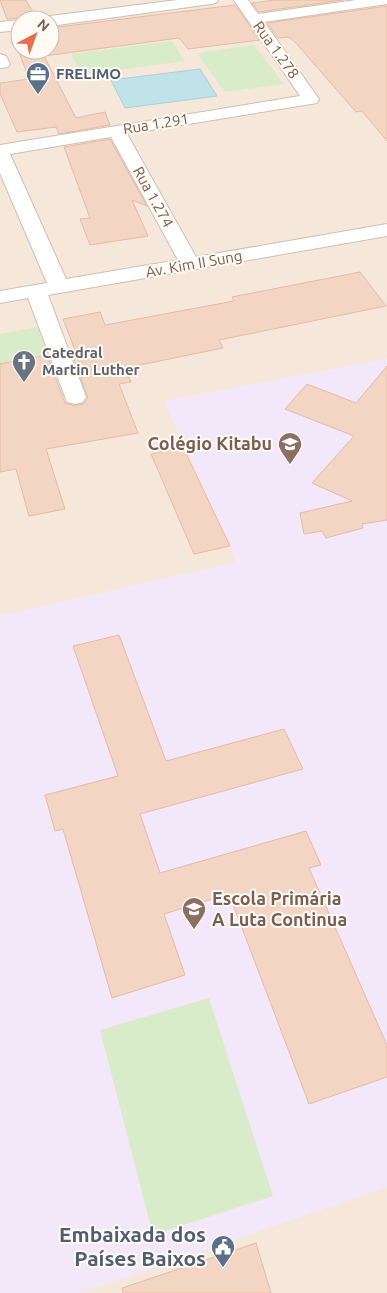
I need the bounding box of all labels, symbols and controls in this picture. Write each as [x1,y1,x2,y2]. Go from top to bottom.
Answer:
north arrow [10,10,60,60]
text: N [34,16,53,35]
street label: Rua 1.278 [250,18,303,82]
office icon: FRELIMO [25,61,51,95]
place label: FRELIMO [56,65,121,82]
street label: Rua 1.291 [122,110,190,137]
street label: Rua 1.274 [130,164,177,230]
street label: Av. Kim II Sung [144,247,244,280]
place label: Catedral Martin Luther [42,344,141,378]
church icon: Catedral Martin Luther [11,349,37,383]
school or university icon: Colégio Kitabu [277,431,303,465]
place label: Colégio Kitabu [148,433,272,453]
place label: Escola Primária A Luta Continua [212,888,347,929]
school or university icon: Escola Primária A Luta Continua [181,896,207,930]
place label: Embaixada dos Países Baixos [59,1222,206,1270]
public building icon: Embaixada dos Países Baixos [210,1234,236,1268]

